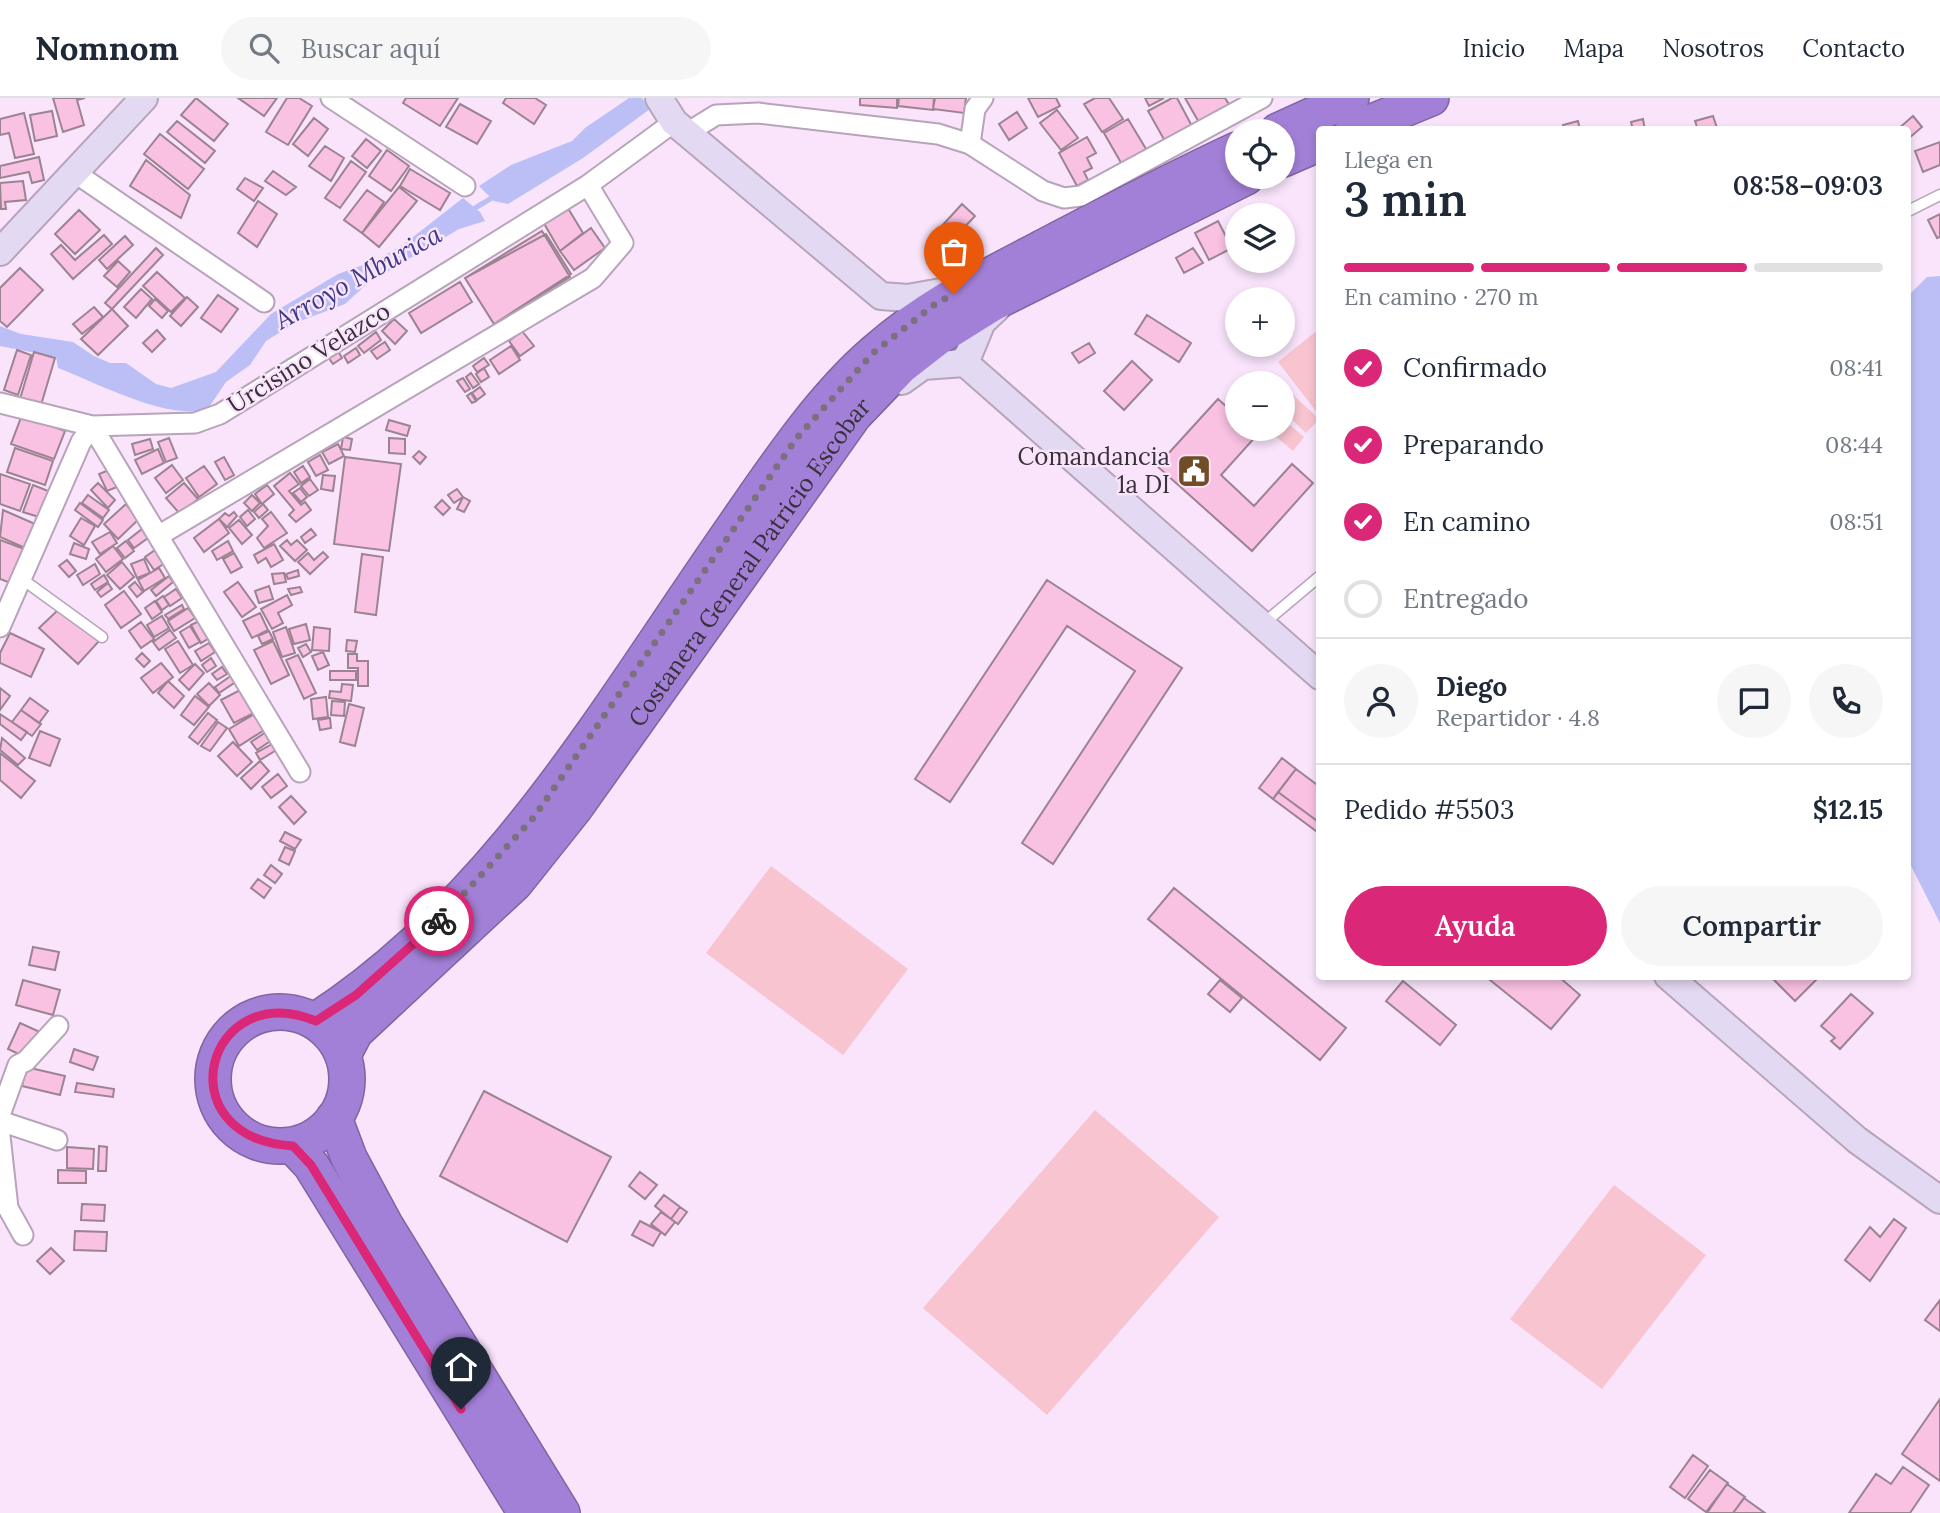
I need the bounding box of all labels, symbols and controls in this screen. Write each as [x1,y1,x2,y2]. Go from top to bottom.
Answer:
search box [221,17,711,80]
text: Nomnom [35,27,179,69]
icon: search [245,29,283,67]
text: Buscar aquí [301,32,441,65]
text: Inicio [1462,33,1525,64]
text: Mapa [1563,33,1624,64]
text: Nosotros [1662,33,1764,64]
text: Contacto [1802,33,1905,64]
map controls [1225,119,1295,441]
button: locate [1225,119,1295,189]
text: Llega en [1344,145,1433,174]
text: 08:58–09:03 [1733,169,1883,202]
text: 3 min [1344,170,1467,229]
button: layers [1225,203,1295,273]
water label: Arroyo Mburica [268,217,448,337]
pin [924,222,984,294]
icon: bag [935,233,973,271]
text: En camino · 270 m [1344,282,1539,311]
button: + [1225,287,1295,357]
street label: Urcisino Velazco [222,295,396,420]
icon: check [1344,349,1382,387]
text: Confirmado [1403,351,1547,384]
text: 08:41 [1829,353,1883,382]
button: − [1225,371,1295,441]
street label: Costanera General Patricio Escobar [621,391,878,733]
icon: check [1344,426,1382,464]
text: Preparando [1403,428,1544,461]
text: 08:44 [1825,430,1883,459]
place label: Comandancia 1a DI [1018,441,1170,500]
public building icon: Comandancia 1a DI [1175,452,1213,490]
icon: check [1344,503,1382,541]
text: En camino [1403,505,1531,538]
text: 08:51 [1829,507,1883,536]
text: Entregado [1403,582,1529,615]
button: person [1344,664,1418,738]
button: chat [1717,664,1791,738]
button: phone [1809,664,1883,738]
text: Diego [1436,670,1507,703]
text: Repartidor · 4.8 [1436,703,1600,732]
text: Pedido #5503 [1344,793,1514,826]
text: $12.15 [1813,793,1883,826]
courier [404,886,474,956]
button: Ayuda [1344,886,1607,966]
button: Compartir [1621,886,1883,966]
icon: bike [420,902,458,940]
pin [431,1337,491,1409]
icon: home [442,1348,480,1386]

